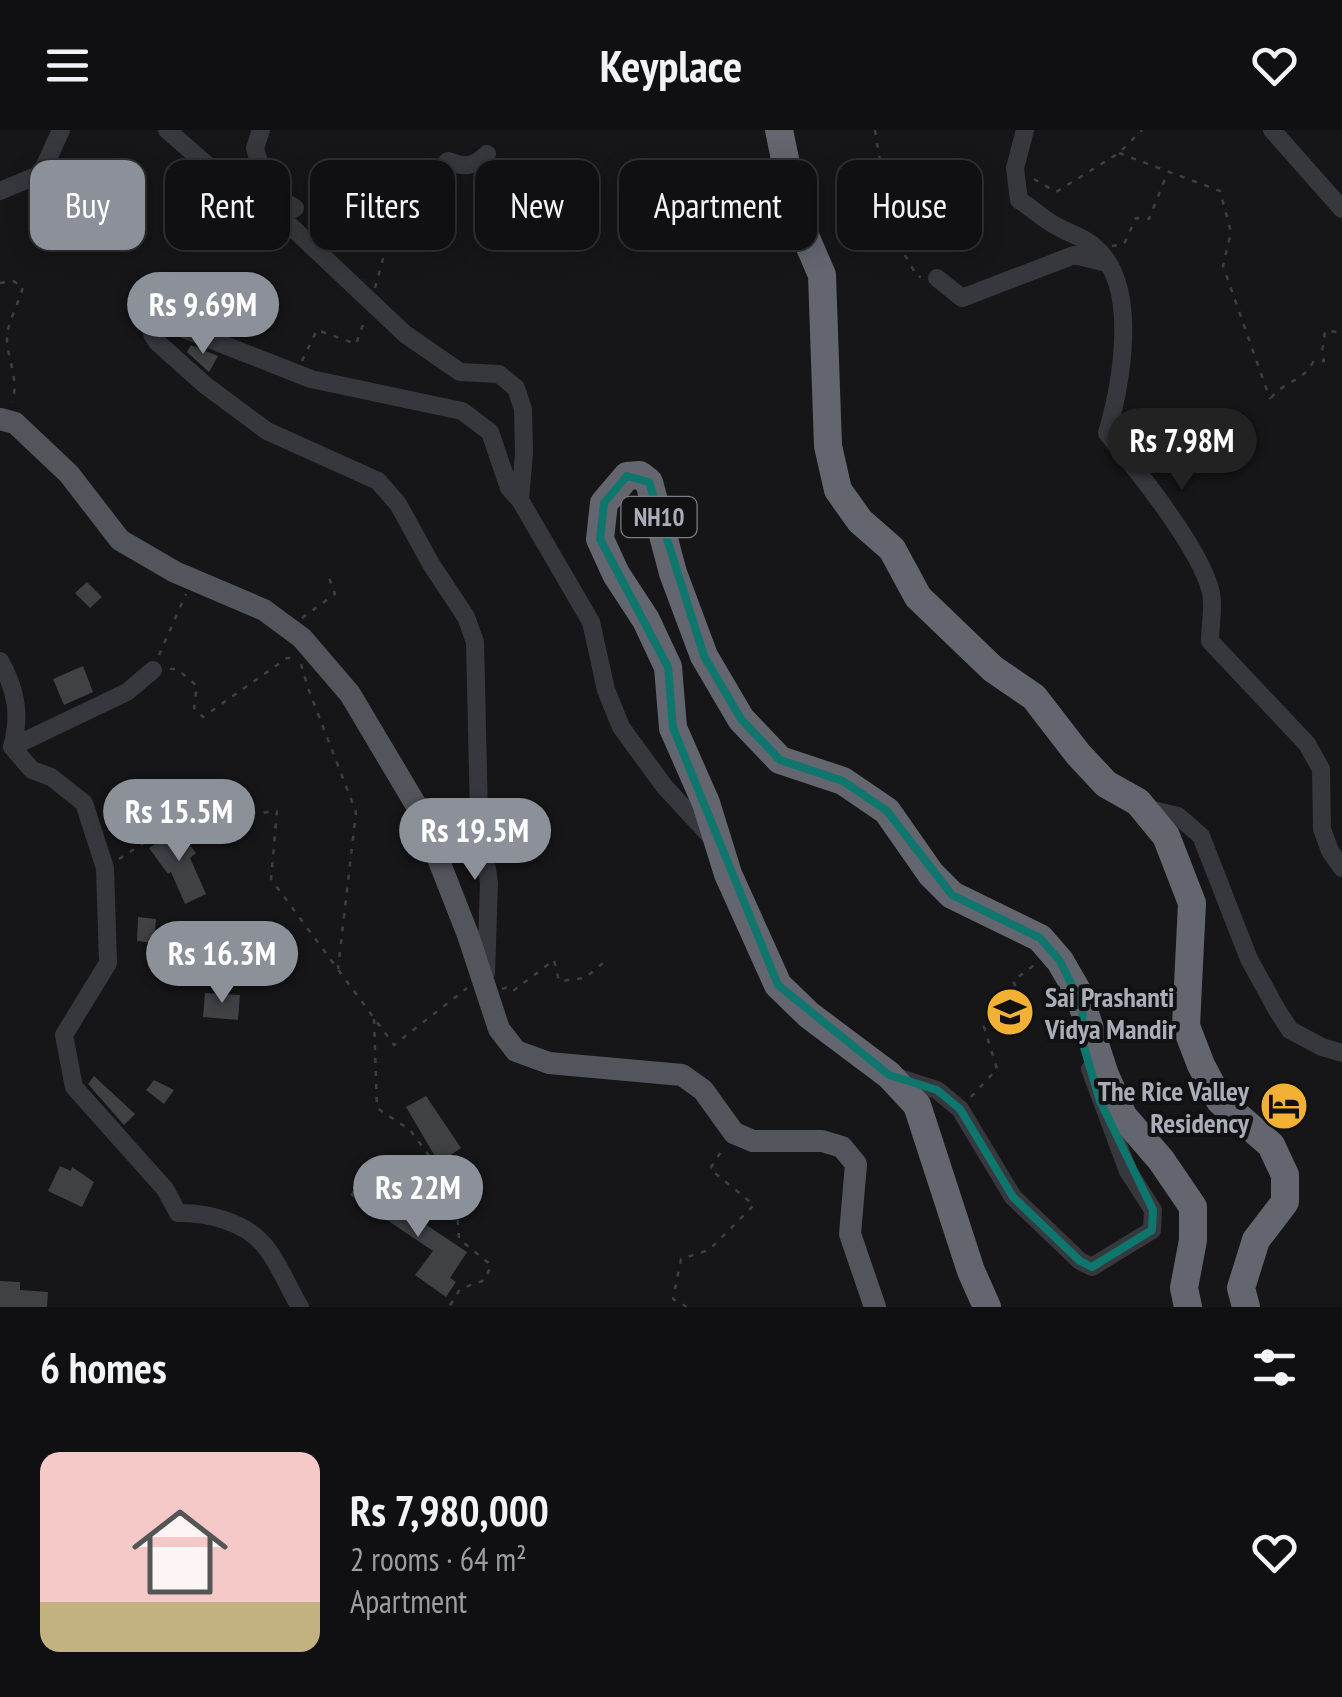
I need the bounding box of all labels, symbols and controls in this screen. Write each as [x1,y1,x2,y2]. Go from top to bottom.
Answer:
text: Keyplace [600,36,742,94]
icon: menu [40,38,95,93]
icon: heart [1247,38,1302,93]
chip: Buy [30,160,145,250]
chip: Rent [165,160,290,250]
chip: Filters [310,160,455,250]
chip: New [475,160,599,250]
chip: Apartment [619,160,817,250]
chip: House [837,160,982,250]
pin: Rs 9.69M [100,272,306,357]
text: Rs 9.69M [149,283,257,325]
pin: Rs 7.98M [1079,408,1285,493]
text: Rs 7.98M [1130,419,1234,461]
road number: NH10 [622,497,696,537]
pin: Rs 15.5M [76,779,282,864]
text: Rs 15.5M [125,790,233,832]
pin: Rs 19.5M [372,798,578,883]
text: Rs 19.5M [421,809,529,851]
pin: Rs 16.3M [119,921,325,1006]
text: Rs 16.3M [168,932,276,974]
place label: Sai Prashanti Vidya Mandir [1044,978,1177,1047]
school or university icon: Sai Prashanti Vidya Mandir [984,986,1036,1038]
place label: The Rice Valley Residency [1098,1072,1250,1141]
hotel icon: The Rice Valley Residency [1258,1080,1310,1132]
pin: Rs 22M [337,1155,499,1240]
text: Rs 22M [375,1166,461,1208]
text: 6 homes [40,1340,167,1395]
icon: filters [1247,1340,1302,1395]
text: Rs 7,980,000 [350,1483,549,1538]
icon: home [120,1492,240,1612]
icon: heart [1247,1525,1302,1580]
text: 2 rooms · 64 m² [350,1538,527,1580]
text: Apartment [350,1580,467,1622]

